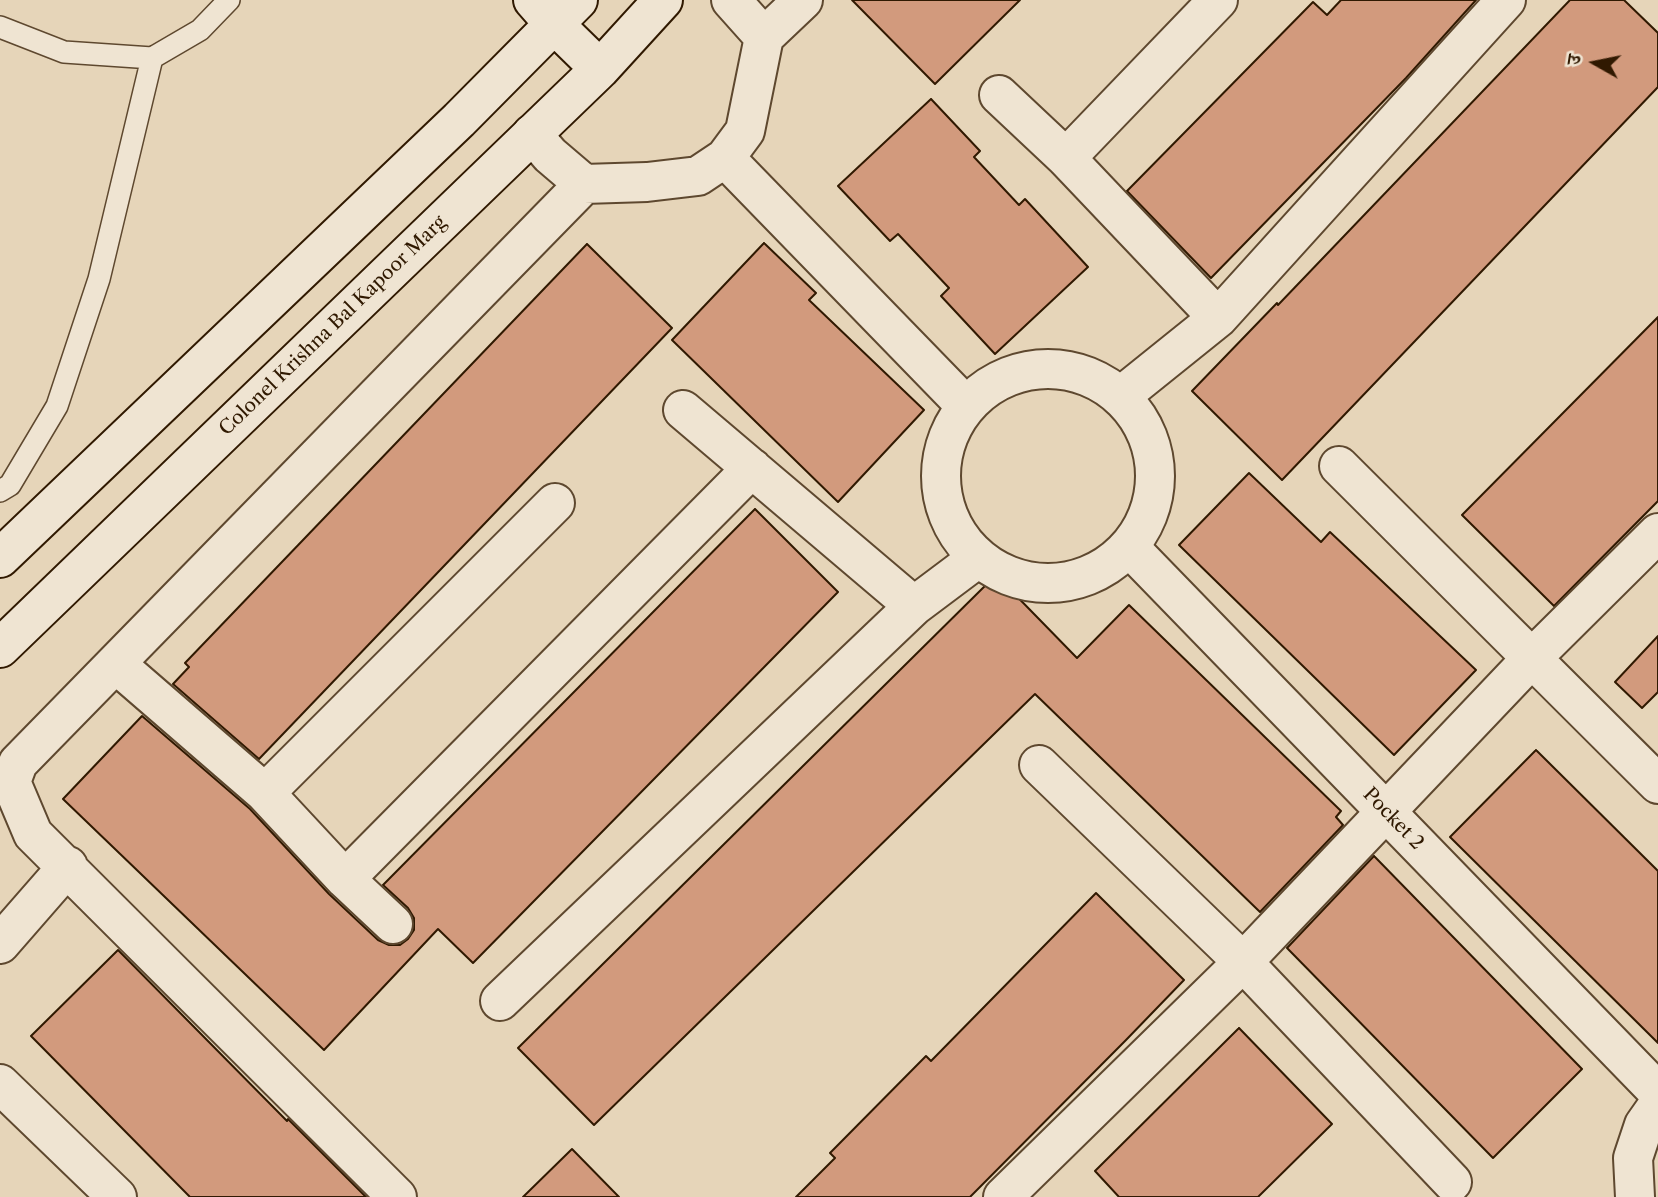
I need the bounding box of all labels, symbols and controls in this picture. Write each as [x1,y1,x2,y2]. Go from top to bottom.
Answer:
north arrow [1560,28,1630,98]
text: उ [1562,53,1586,66]
street label: Colonel Krishna Bal Kapoor Marg [215,211,451,441]
street label: Pocket 2 [1358,783,1428,855]

